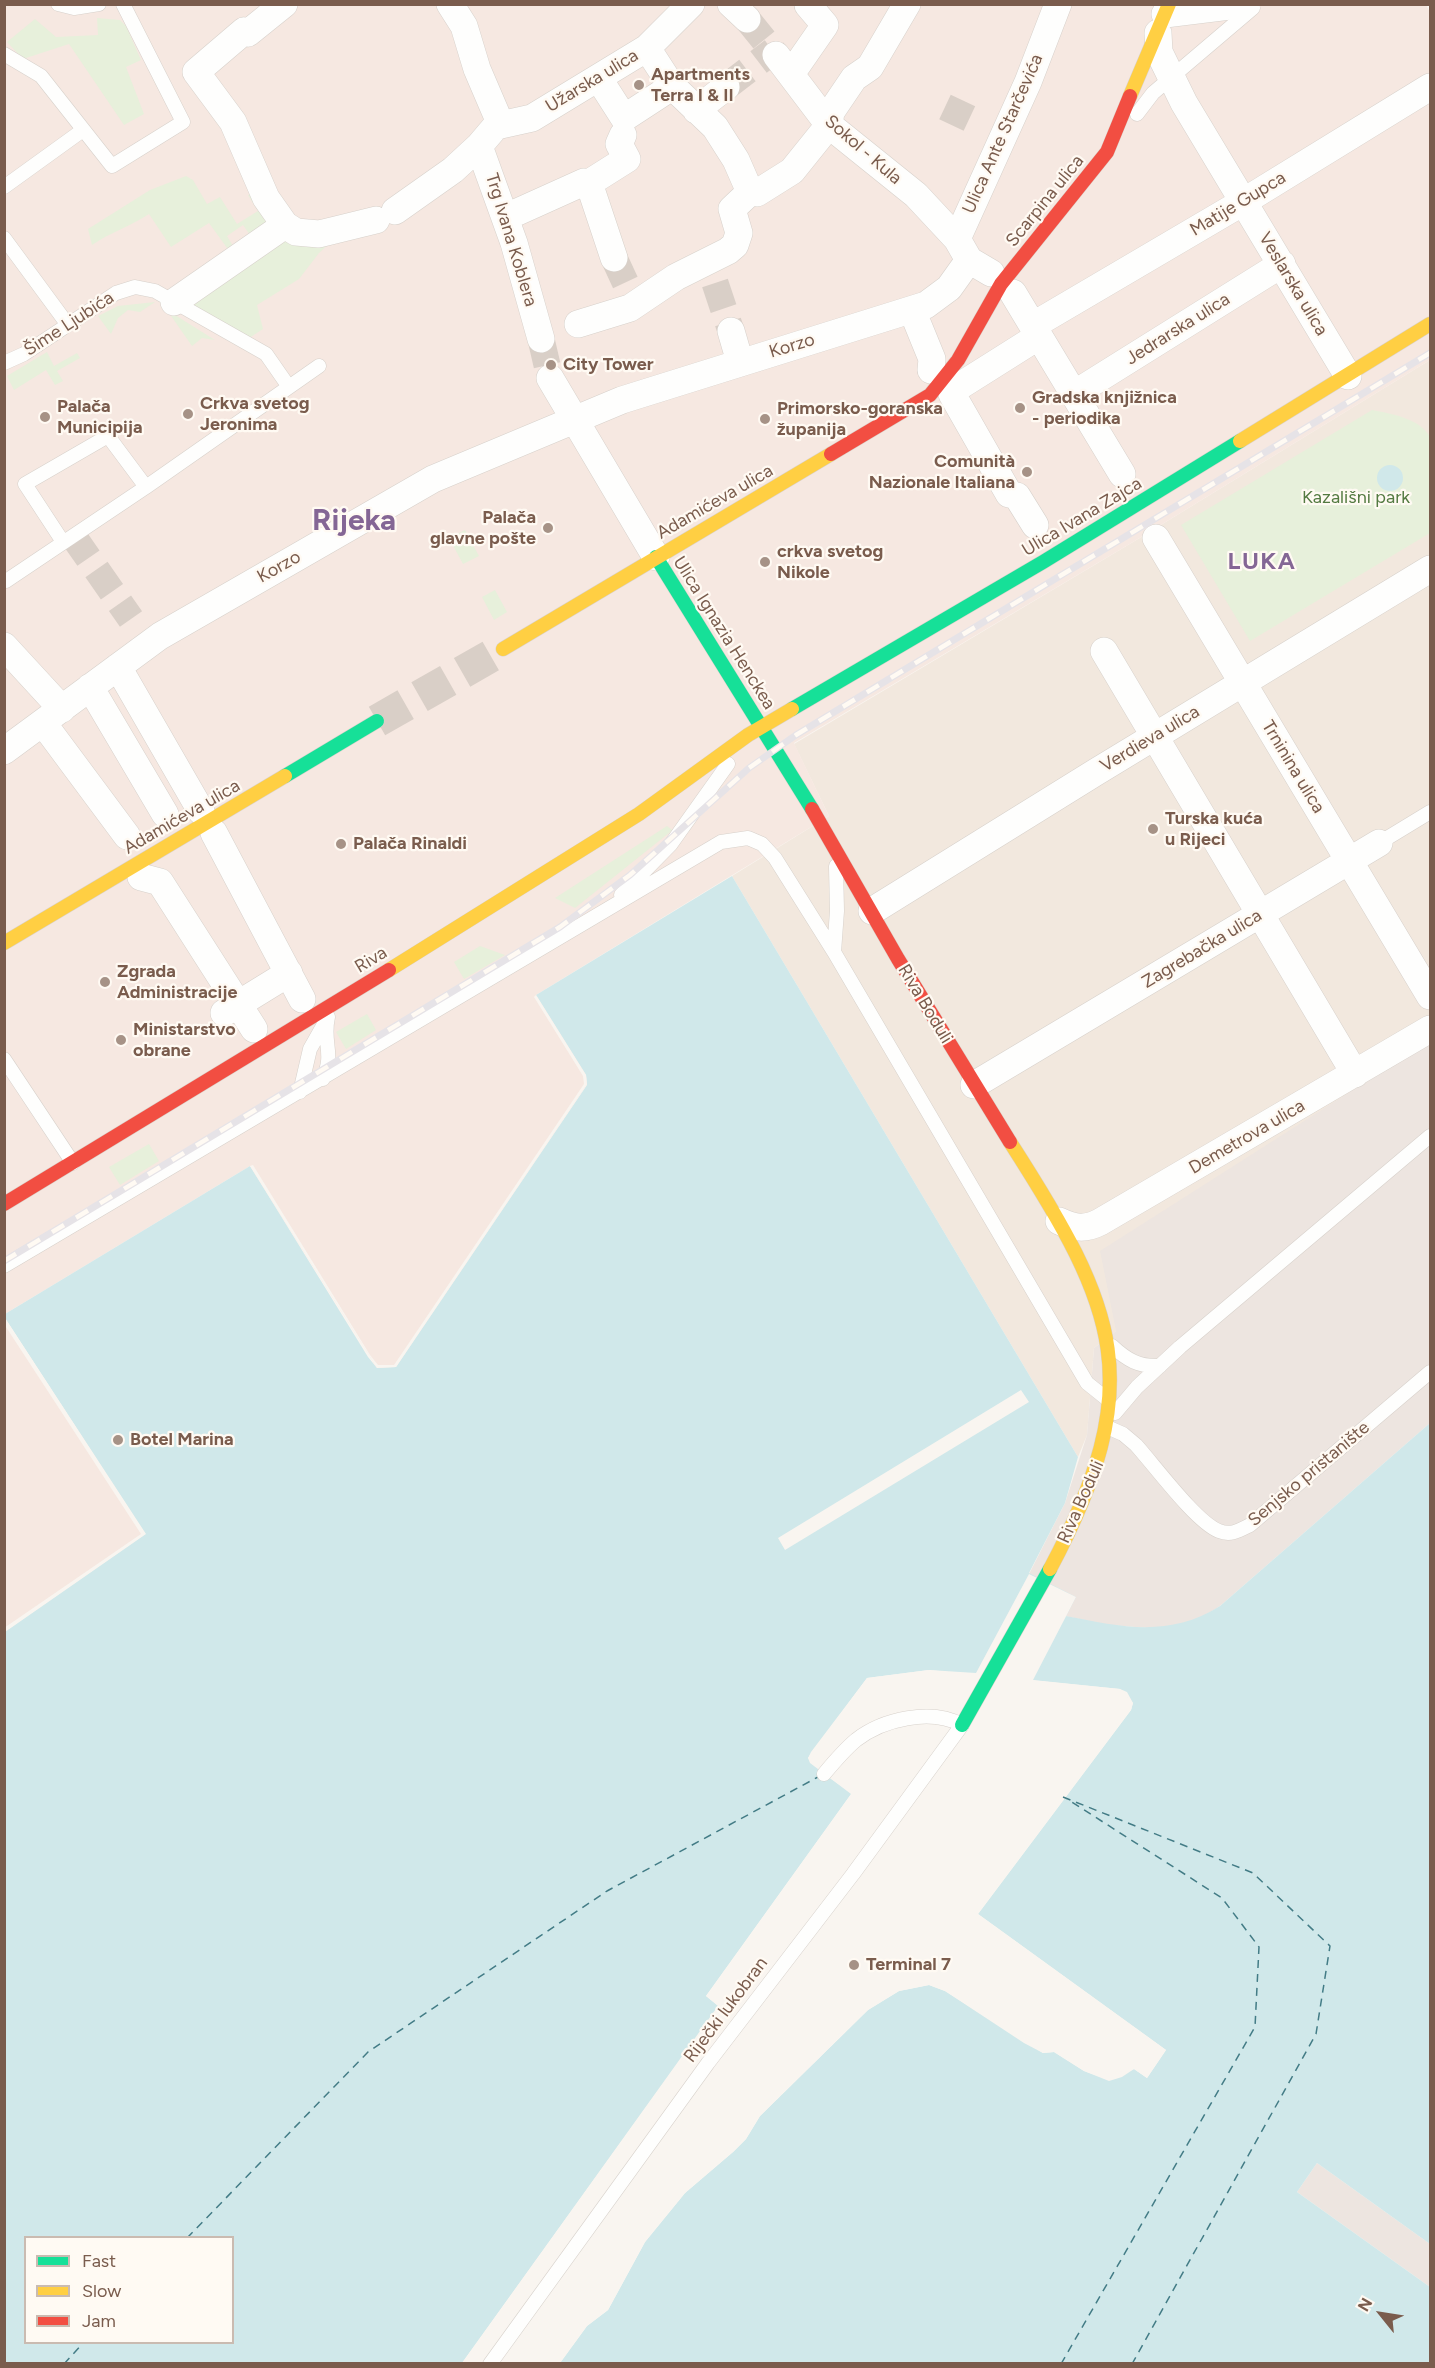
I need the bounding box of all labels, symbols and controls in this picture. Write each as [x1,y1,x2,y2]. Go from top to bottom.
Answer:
street label: Užarska ulica [542,45,642,117]
street label: Ulica Ante Starčevića [958,51,1048,217]
place label: Apartments Terra I & II [651,64,750,106]
marker: Apartments Terra I & II [632,78,646,92]
street label: Sokol - Kula [820,111,906,189]
street label: Scarpina ulica [1001,151,1089,251]
street label: Matije Gupca [1186,167,1290,241]
street label: Trg Ivana Koblera [481,171,541,309]
street label: Veslarska ulica [1254,228,1332,340]
street label: Šime Ljubića [20,287,118,361]
street label: Jedrarska ulica [1122,288,1234,370]
street label: Korzo [767,329,817,363]
place label: City Tower [563,354,654,376]
marker: City Tower [544,358,558,372]
place label: Gradska knjižnica - periodika [1032,387,1177,430]
place label: Crkva svetog Jeronima [200,393,310,436]
place label: Palača Municipija [57,396,142,438]
place label: Primorsko-goranska županija [777,398,943,440]
marker: Gradska knjižnica - periodika [1013,401,1027,415]
marker: Crkva svetog Jeronima [181,407,195,421]
marker: Palača Municipija [38,410,52,424]
marker: Primorsko-goranska županija [758,412,772,426]
place label: Comunità Nazionale Italiana [869,451,1015,494]
street label: Adamićeva ulica [653,460,777,544]
marker: Comunità Nazionale Italiana [1020,465,1034,479]
street label: Ulica Ivana Zajca [1018,473,1146,561]
park label: Kazališni park [1302,487,1410,509]
district label: Rijeka [312,503,396,539]
place label: Palača glavne pošte [430,507,536,550]
marker: Palača glavne pošte [541,521,555,535]
place label: crkva svetog Nikole [777,541,883,584]
street label: Korzo [253,546,305,588]
district label: LUKA [1228,548,1296,576]
street label: Ulica Ignazia Henckea [668,553,780,713]
marker: crkva svetog Nikole [758,555,772,569]
street label: Verdieva ulica [1096,701,1204,777]
street label: Trninina ulica [1257,717,1329,817]
street label: Adamićeva ulica [120,775,244,859]
place label: Turska kuća u Rijeci [1165,808,1263,850]
marker: Turska kuća u Rijeci [1146,822,1160,836]
place label: Palača Rinaldi [353,833,467,855]
marker: Palača Rinaldi [334,837,348,851]
street label: Zagrebačka ulica [1138,905,1266,993]
street label: Riva [351,942,391,978]
place label: Zgrada Administracije [117,961,238,1004]
street label: Riva Boduli [893,961,957,1047]
marker: Zgrada Administracije [98,975,112,989]
place label: Ministarstvo obrane [133,1019,236,1062]
marker: Ministarstvo obrane [114,1033,128,1047]
street label: Demetrova ulica [1185,1095,1309,1179]
street label: Senjsko pristanište [1244,1417,1374,1531]
place label: Botel Marina [130,1429,234,1451]
marker: Botel Marina [111,1433,125,1447]
street label: Riva Boduli [1053,1457,1109,1547]
street label: Riječki lukobran [679,1953,773,2067]
place label: Terminal 7 [866,1954,951,1976]
marker: Terminal 7 [847,1958,861,1972]
legend [24,2236,234,2344]
text: Fast [82,2250,116,2272]
text: Slow [82,2280,121,2302]
north arrow [1351,2284,1411,2344]
text: N [1354,2295,1376,2315]
text: Jam [82,2310,116,2332]

